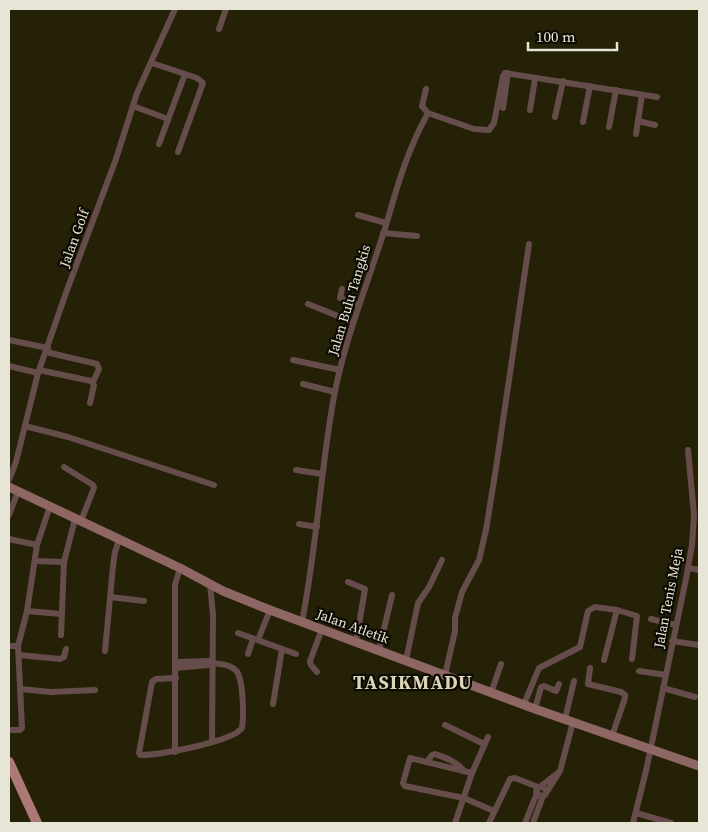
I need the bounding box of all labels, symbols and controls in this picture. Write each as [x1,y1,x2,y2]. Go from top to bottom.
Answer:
scale bar [528,20,617,52]
text: 100 m [536,26,576,47]
street label: Jalan Golf [54,205,94,271]
street label: Jalan Bulu Tangkis [322,242,375,359]
street label: Jalan Tenis Meja [648,545,688,651]
street label: Jalan Atletik [313,603,392,649]
district label: TASIKMADU [353,669,473,695]

